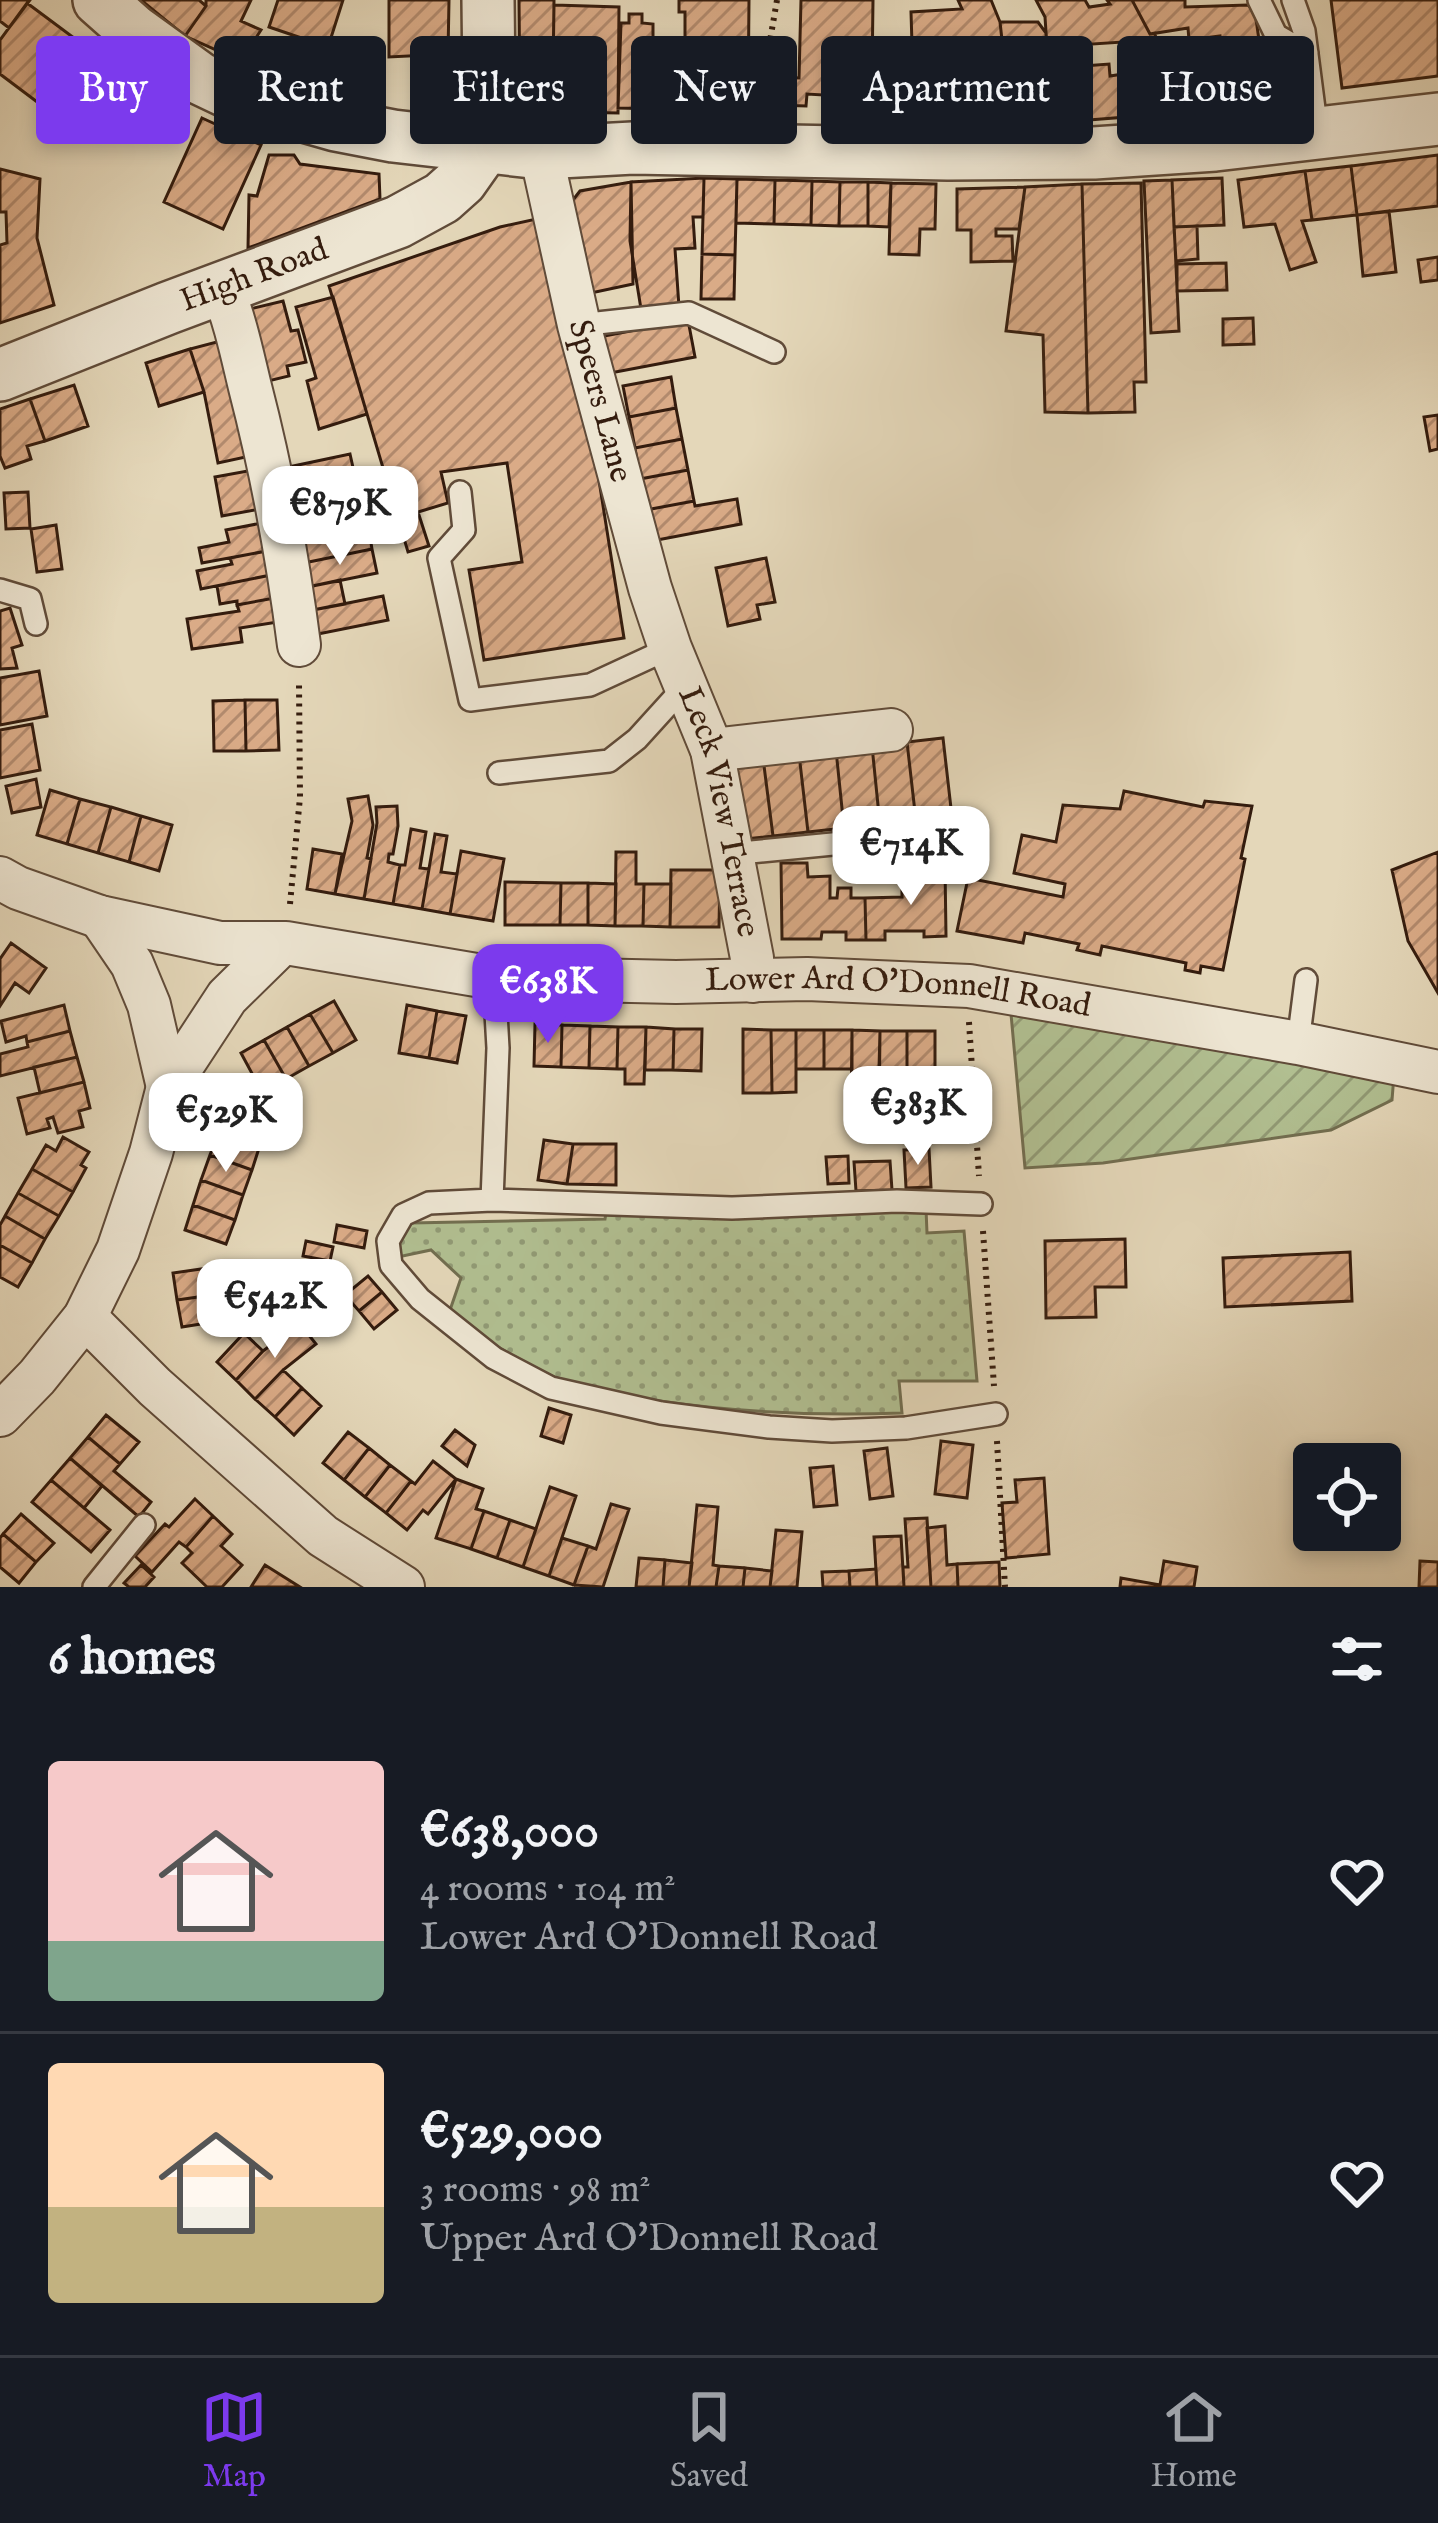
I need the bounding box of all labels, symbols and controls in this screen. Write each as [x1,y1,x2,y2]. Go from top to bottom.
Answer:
chip: Buy [36,36,190,144]
chip: Rent [214,36,386,144]
chip: Filters [410,36,607,144]
chip: New [631,36,797,144]
chip: Apartment [821,36,1093,144]
chip: House [1117,36,1314,144]
street label: High Road [175,229,334,322]
street label: Speers Lane [558,315,642,487]
pin: €879K [256,466,424,568]
text: €879K [289,480,391,529]
street label: Leck View Terrace [667,681,769,941]
pin: €714K [827,806,995,908]
text: €714K [860,820,962,869]
pin: €638K [464,944,632,1046]
text: €638K [499,958,597,1007]
street label: Lower Ard O'Donnell Road [705,958,1094,1028]
pin: €383K [834,1066,1002,1168]
pin: €529K [142,1073,310,1175]
text: €383K [870,1080,966,1129]
text: €529K [176,1087,276,1136]
pin: €542K [191,1259,359,1361]
text: €542K [224,1273,326,1322]
map controls [1293,1443,1401,1551]
button: locate [1293,1443,1401,1551]
icon: filters [1324,1626,1390,1692]
text: 6 homes [48,1627,216,1692]
text: €638,000 [420,1800,599,1865]
icon: home [144,1809,288,1953]
icon: heart [1324,1848,1390,1914]
text: 4 rooms · 104 m² [420,1865,676,1914]
text: Lower Ard O'Donnell Road [420,1914,878,1963]
text: €529,000 [420,2101,603,2166]
icon: home [144,2111,288,2255]
icon: heart [1324,2150,1390,2216]
text: 3 rooms · 98 m² [420,2166,651,2215]
text: Upper Ard O'Donnell Road [420,2215,878,2264]
tab: Map [201,2384,267,2498]
tab: Saved [670,2384,748,2498]
tab: Home [1151,2384,1237,2498]

